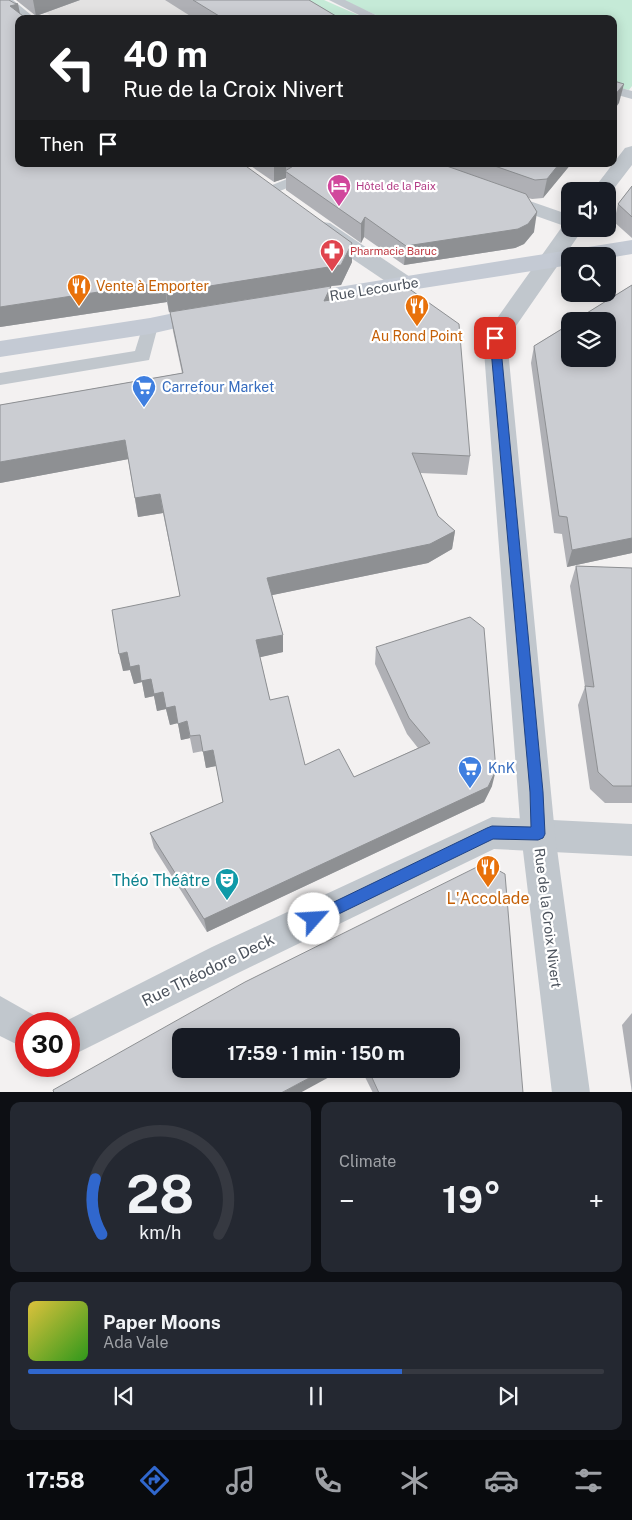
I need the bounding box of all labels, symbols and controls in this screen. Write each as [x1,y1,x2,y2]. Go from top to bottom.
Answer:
text: 40 m [123,34,208,75]
icon: left [40,35,105,100]
text: Rue de la Croix Nivert [123,76,344,102]
icon: arrive [94,130,122,158]
text: Then [40,133,84,155]
hotel icon: Hôtel de la Paix [326,173,352,207]
place label: Hôtel de la Paix [356,180,436,192]
map controls [561,182,616,367]
button: sound [561,182,616,237]
pharmacy icon: Pharmacie Baruc [319,238,345,272]
place label: Pharmacie Baruc [350,245,437,257]
button: search [561,247,616,302]
restaurant icon: Vente à Emporter [66,273,92,307]
street label: Rue Lecourbe [328,274,420,304]
place label: Vente à Emporter [96,278,209,294]
restaurant icon: Au Rond Point [404,293,430,327]
button: layers [561,312,616,367]
pin [474,317,516,359]
icon: arrive [481,324,509,352]
place label: Au Rond Point [371,328,463,344]
supermarket icon: Carrefour Market [131,374,157,408]
place label: Carrefour Market [162,379,274,395]
supermarket icon: KnK [457,755,483,789]
place label: KnK [488,760,516,776]
street label: Rue de la Croix Nivert [531,847,565,989]
restaurant icon: L'Accolade [475,854,501,888]
theatre icon: Théo Théâtre [214,867,240,901]
place label: Théo Théâtre [112,871,210,890]
place label: L'Accolade [447,889,529,908]
position arrow [287,892,339,944]
street label: Rue Théodore Deck [139,930,277,1010]
speed limit sign: 30 [15,1012,80,1077]
text: 17:59 · 1 min · 150 m [227,1042,405,1064]
text: Climate [339,1152,396,1171]
text: 28 [127,1164,194,1225]
text: 19° [442,1177,501,1222]
text: − [339,1184,355,1217]
text: + [588,1184,604,1217]
text: km/h [139,1222,182,1243]
text: Paper Moons [103,1311,221,1333]
text: Ada Vale [103,1333,168,1352]
icon: previous [110,1382,138,1410]
icon: pause [302,1382,330,1410]
icon: next [494,1382,522,1410]
icon: directions [137,1463,172,1498]
icon: music [223,1463,258,1498]
icon: phone [310,1463,345,1498]
icon: climate [397,1463,432,1498]
icon: car [484,1463,519,1498]
icon: filters [571,1463,606,1498]
text: 17:58 [26,1467,85,1493]

